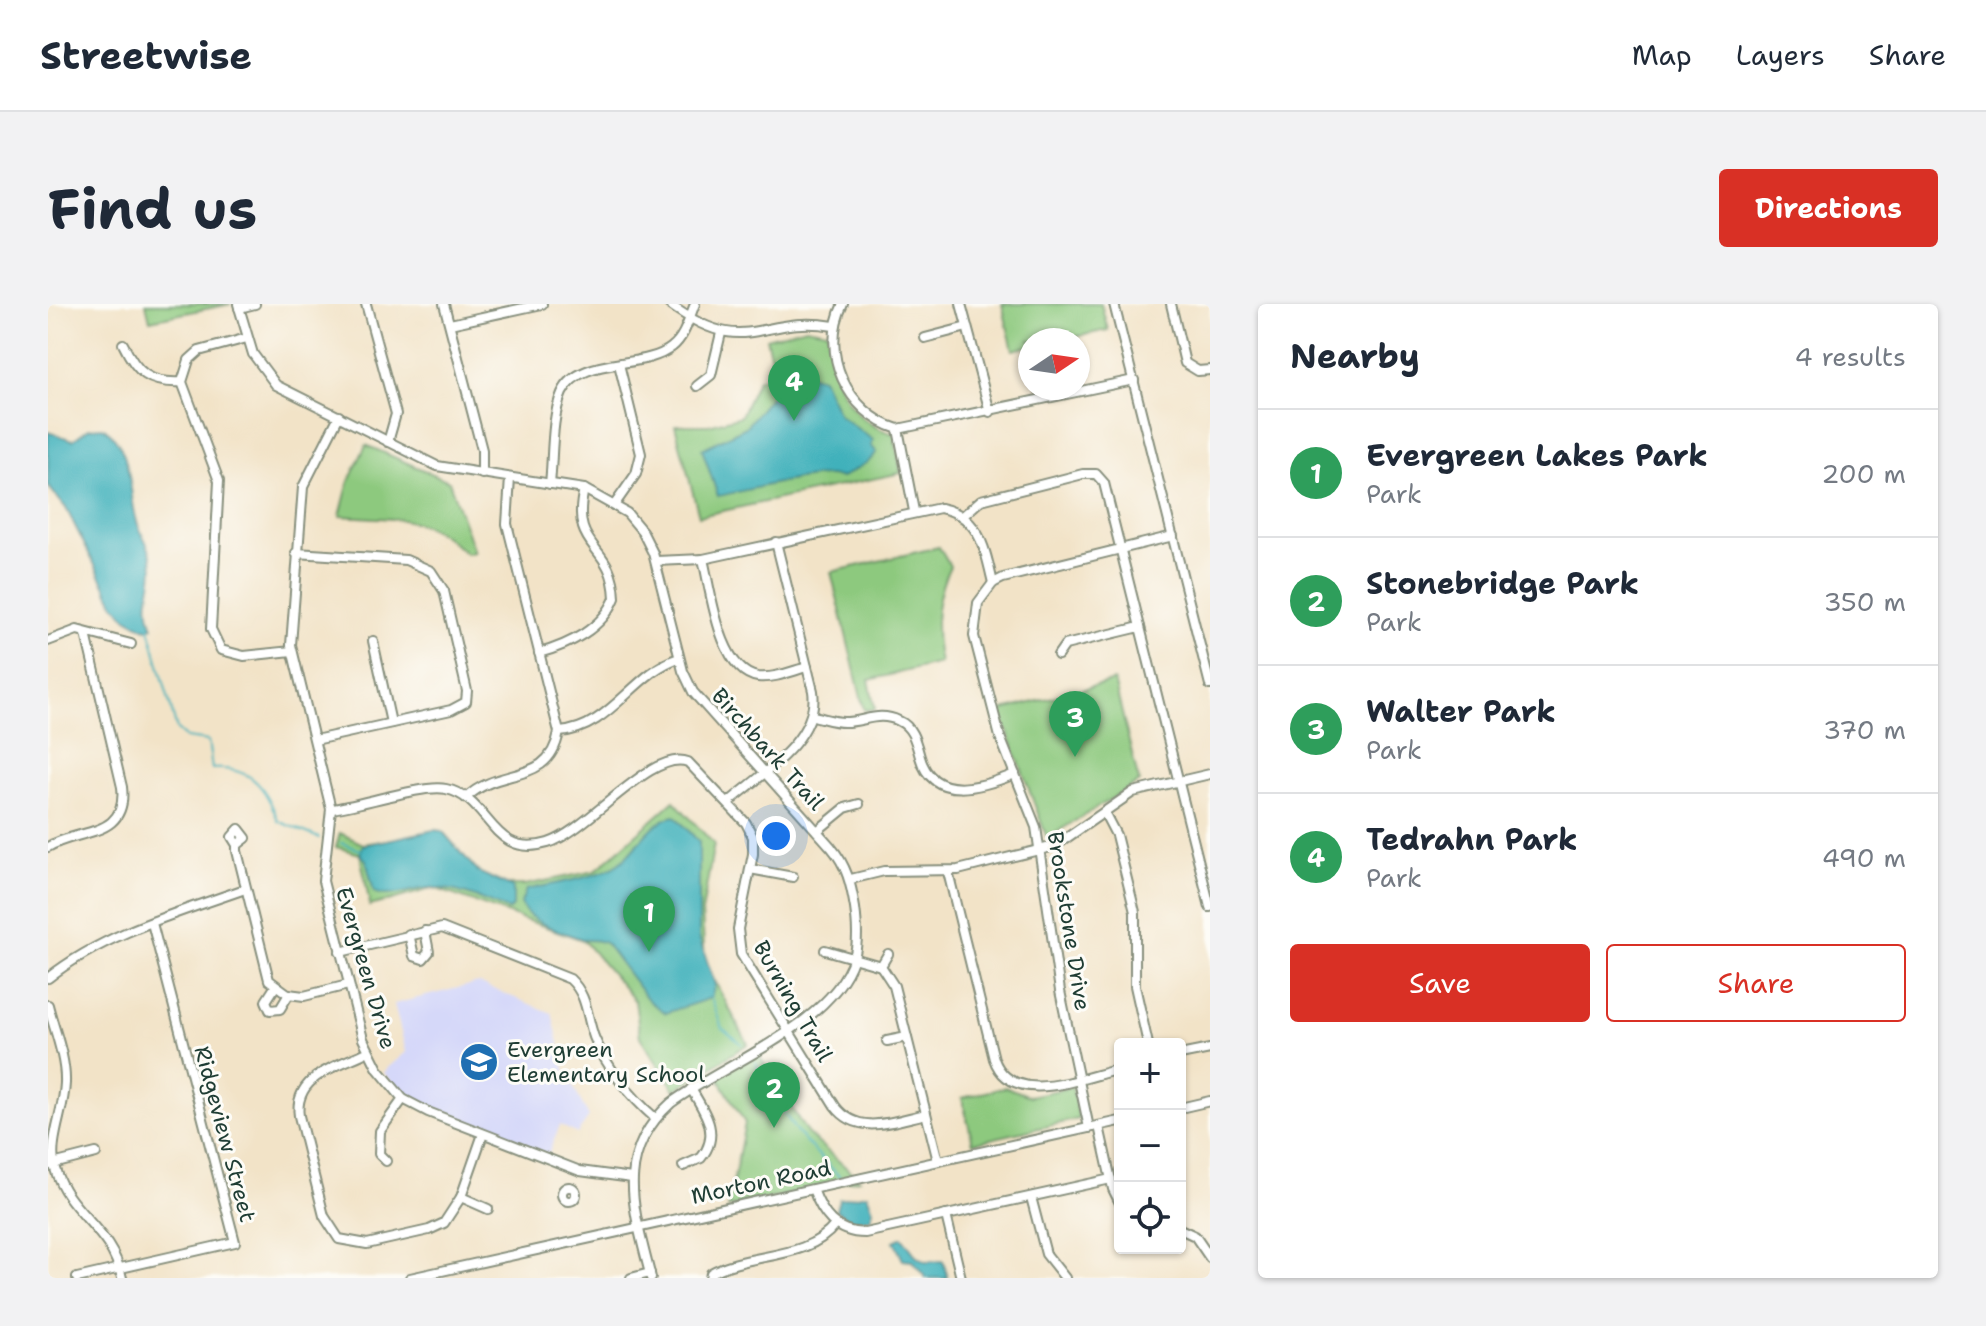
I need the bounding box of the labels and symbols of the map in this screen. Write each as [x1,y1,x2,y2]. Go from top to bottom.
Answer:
north arrow [1018,328,1090,400]
pin: 4 [768,355,820,421]
street label: Birchbark Trail [705,682,831,817]
pin: 3 [1049,691,1101,757]
your location [756,816,796,856]
street label: Brookstone Drive [1041,829,1097,1013]
street label: Evergreen Drive [329,884,403,1052]
pin: 1 [623,886,675,952]
street label: Burning Trail [747,935,840,1067]
place label: Evergreen Elementary School [507,1035,705,1089]
school or university icon: Evergreen Elementary School [458,1041,500,1083]
street label: Ridgeview Street [188,1043,262,1225]
pin: 2 [748,1062,800,1128]
street label: Morton Road [688,1153,834,1211]

